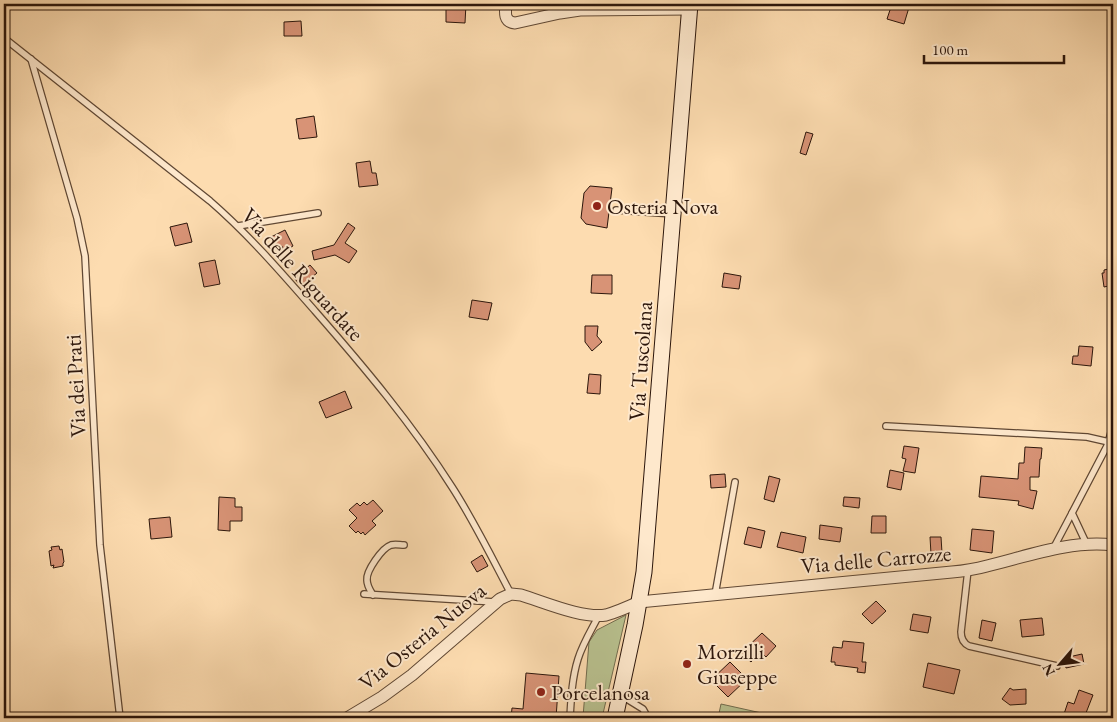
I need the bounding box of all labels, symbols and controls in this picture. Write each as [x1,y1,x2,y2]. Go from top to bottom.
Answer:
scale bar [924,32,1064,64]
text: 100 m [932,40,969,59]
place label: Osteria Nova [607,192,719,221]
marker: Osteria Nova [591,200,603,212]
street label: Via delle Riguardate [235,201,371,347]
street label: Via Tuscolana [622,300,659,422]
street label: Via dei Prati [58,334,93,438]
street label: Via delle Carrozze [800,538,953,581]
street label: Via Osteria Nuova [353,576,492,697]
place label: Morzilli Giuseppe [697,637,778,691]
north arrow [1034,640,1084,690]
marker: Morzilli Giuseppe [681,658,693,670]
text: N [1038,660,1059,679]
place label: Porcelanosa [551,678,650,707]
marker: Porcelanosa [535,686,547,698]

